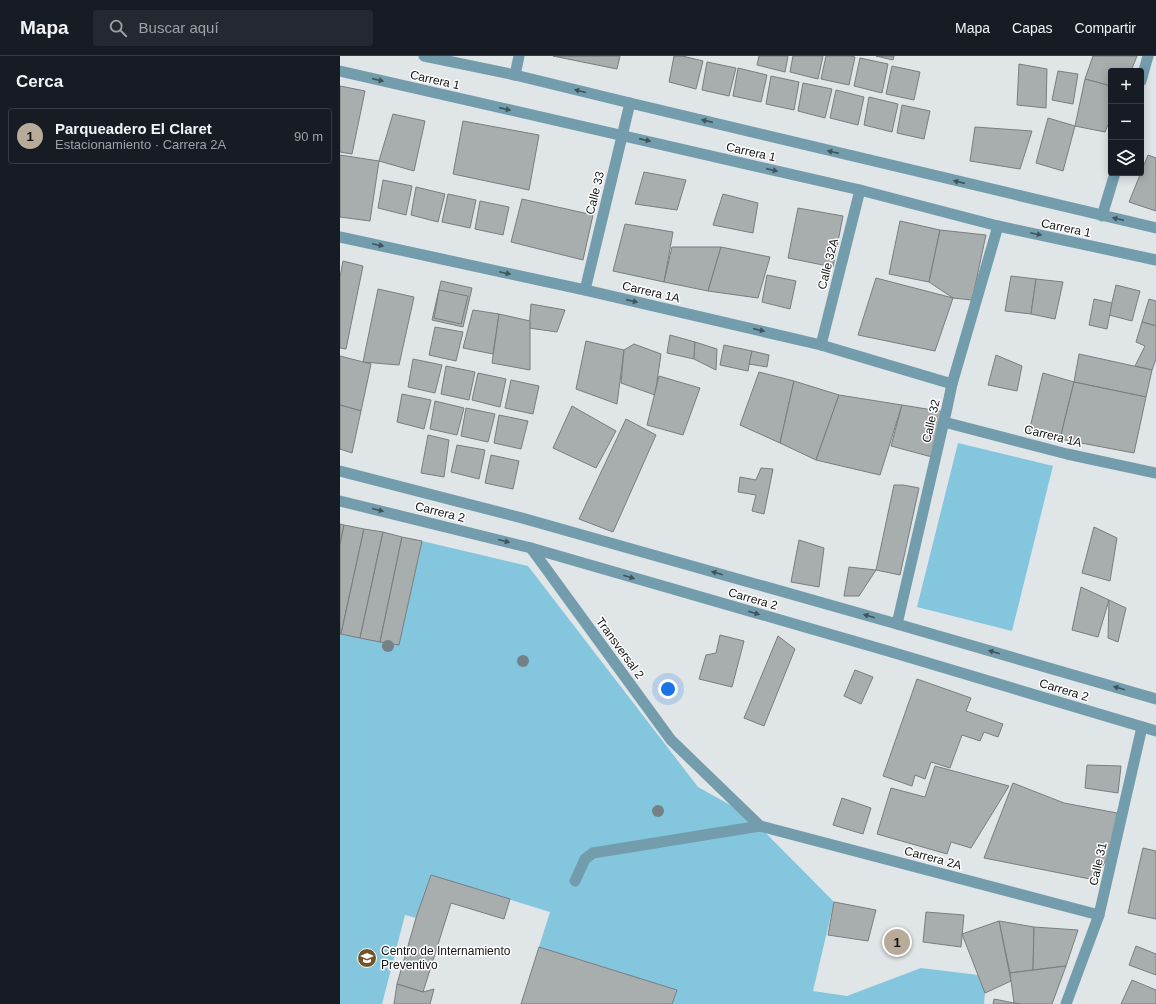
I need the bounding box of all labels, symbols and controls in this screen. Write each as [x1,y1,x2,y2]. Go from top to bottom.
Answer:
search box [93,10,373,46]
text: Mapa [20,17,69,38]
icon: search [107,17,129,39]
text: Buscar aquí [139,19,219,36]
text: Mapa [955,20,990,36]
text: Capas [1012,20,1053,36]
text: Compartir [1075,20,1136,36]
street label: Carrera 1 [409,67,462,93]
map controls [1108,68,1144,176]
button: + [1108,68,1144,104]
text: Cerca [16,72,63,91]
one-way arrow [372,78,384,84]
one-way arrow [574,87,586,93]
button: − [1108,104,1144,140]
one-way arrow [499,106,511,112]
one-way arrow [700,118,713,124]
text: Parqueadero El Claret [55,120,212,137]
text: 1 [26,129,34,144]
text: 90 m [294,129,323,144]
text: Estacionamiento · Carrera 2A [55,137,226,152]
one-way arrow [639,138,651,144]
street label: Carrera 1 [725,139,778,165]
button: layers [1108,140,1144,176]
one-way arrow [827,148,839,154]
one-way arrow [766,167,778,173]
street label: Calle 33 [583,170,607,216]
one-way arrow [953,178,966,184]
street label: Carrera 1 [1040,216,1093,240]
one-way arrow [1112,216,1124,222]
one-way arrow [1030,232,1042,238]
street label: Calle 32A [815,237,841,291]
one-way arrow [372,243,384,249]
one-way arrow [499,270,511,276]
street label: Carrera 1A [621,279,681,305]
one-way arrow [626,298,638,304]
one-way arrow [753,328,765,334]
street label: Calle 32 [919,398,943,444]
street label: Carrera 1A [1023,422,1083,450]
street label: Carrera 2 [414,499,467,525]
one-way arrow [372,508,384,514]
one-way arrow [498,539,510,545]
one-way arrow [710,570,722,576]
one-way arrow [623,574,636,580]
street label: Carrera 2 [727,585,780,613]
one-way arrow [748,610,760,616]
one-way arrow [863,613,875,619]
street label: Transversal 2 [593,615,647,682]
one-way arrow [988,649,1000,655]
street label: Carrera 2 [1038,676,1091,704]
your location [658,679,678,699]
one-way arrow [1112,685,1124,691]
street label: Calle 31 [1086,841,1110,887]
street label: Carrera 2A [903,844,963,872]
pin: 1 [884,927,910,957]
place label: Centro de Internamiento Preventivo [381,944,511,972]
school or university icon: Centro de Internamiento Preventivo [356,947,378,969]

